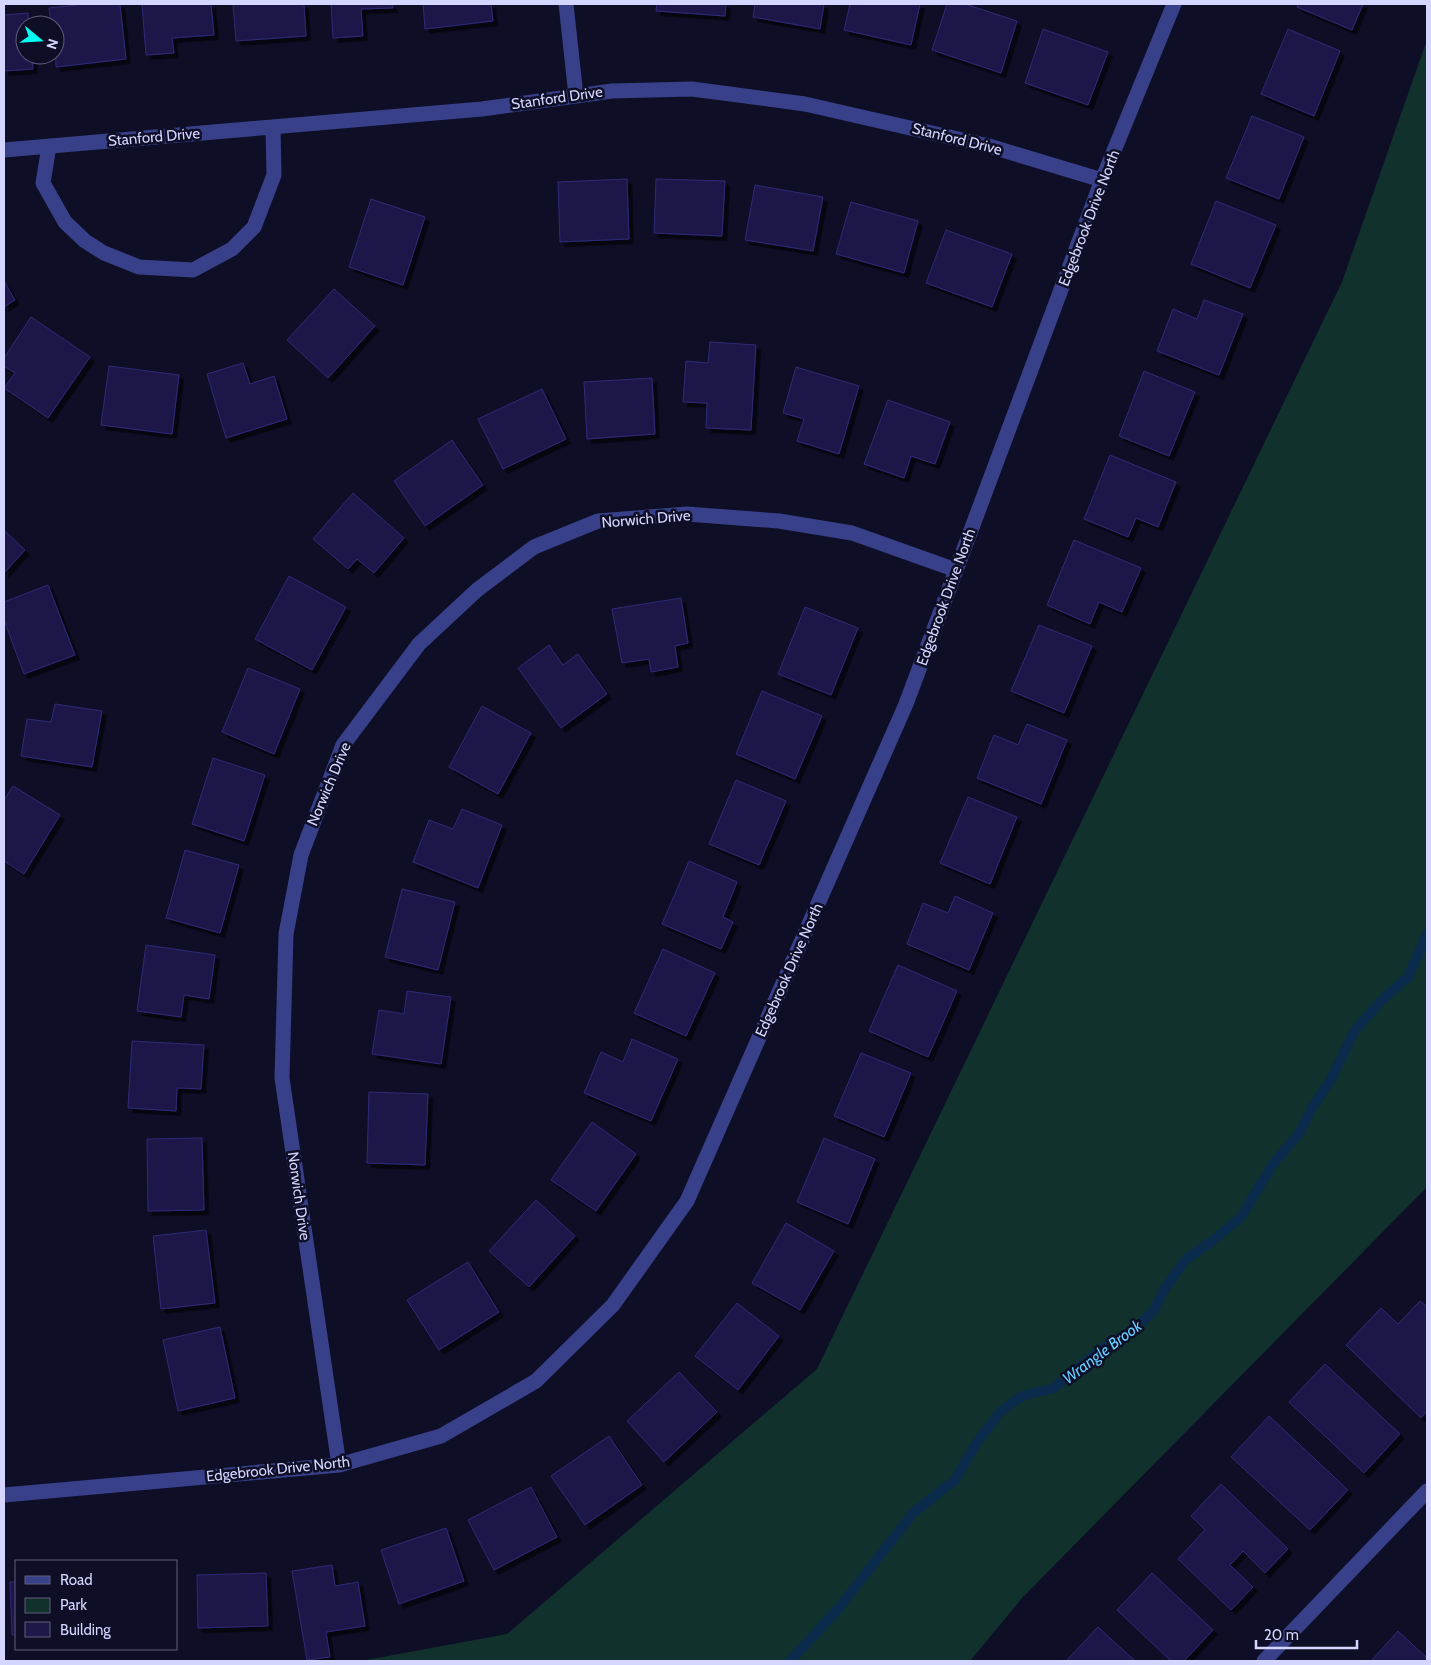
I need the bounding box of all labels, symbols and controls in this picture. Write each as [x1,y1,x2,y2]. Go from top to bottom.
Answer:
north arrow [15,15,65,65]
text: N [42,37,62,52]
street label: Stanford Drive [510,83,604,113]
street label: Stanford Drive [910,119,1004,159]
street label: Stanford Drive [107,124,201,150]
street label: Edgebrook Drive North [1055,147,1123,289]
street label: Norwich Drive [601,506,692,532]
street label: Edgebrook Drive North [913,526,979,668]
street label: Norwich Drive [303,739,355,829]
street label: Edgebrook Drive North [751,900,827,1040]
street label: Norwich Drive [284,1151,314,1242]
water label: Wrangle Brook [1059,1315,1146,1388]
street label: Edgebrook Drive North [205,1452,351,1486]
legend [15,1560,178,1650]
text: Road [60,1571,93,1589]
text: Park [60,1596,87,1614]
scale bar [1256,1618,1357,1650]
text: Building [60,1621,111,1639]
text: 20 m [1264,1626,1299,1644]

